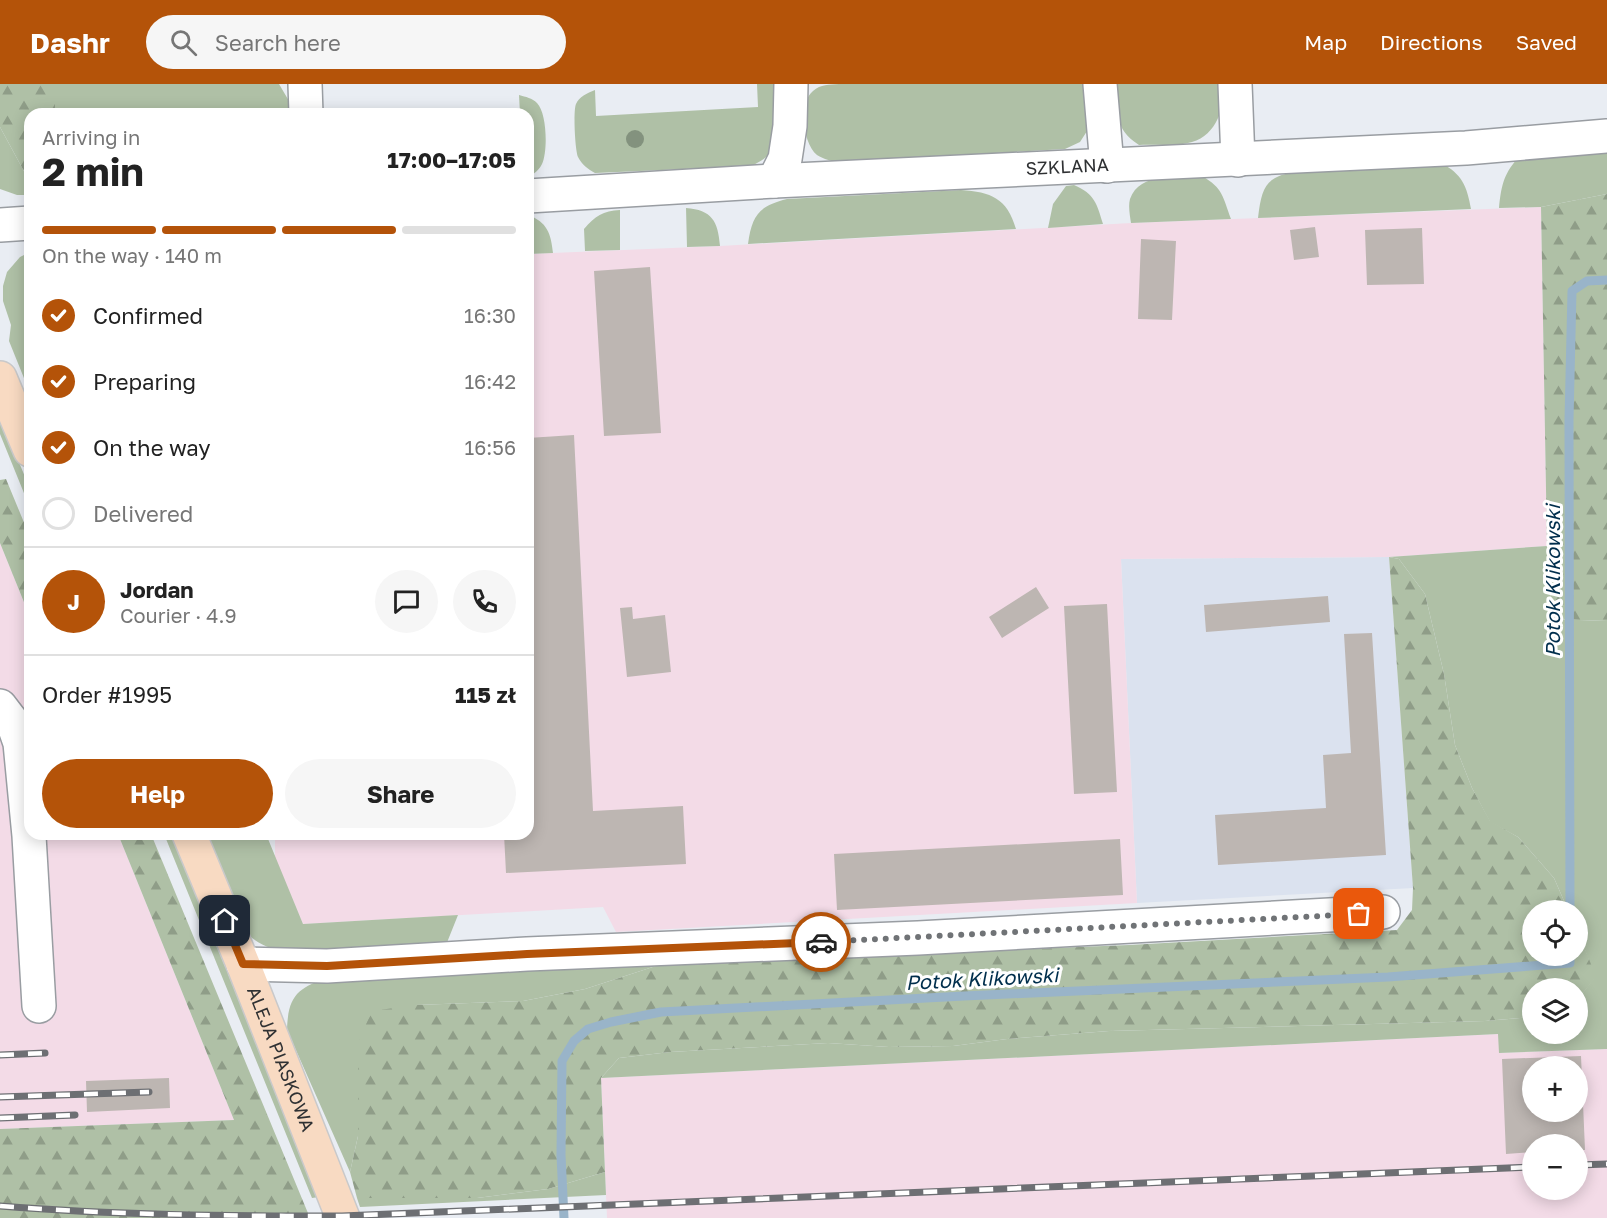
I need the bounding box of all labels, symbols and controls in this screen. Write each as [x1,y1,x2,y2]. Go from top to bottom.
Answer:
search box [146,15,566,69]
text: Dashr [30,26,110,59]
icon: search [167,26,200,59]
text: Search here [215,29,341,56]
text: Map [1304,29,1347,55]
text: Directions [1380,29,1483,55]
text: Saved [1516,29,1577,55]
text: Arriving in [42,125,140,149]
text: 17:00–17:05 [387,146,516,173]
text: 2 min [42,148,144,195]
street label: SZKLANA [1025,153,1109,179]
text: On the way · 140 m [42,243,222,267]
icon: check [42,299,75,332]
text: Confirmed [93,302,203,329]
text: 16:30 [464,303,516,327]
icon: check [42,365,75,398]
text: Preparing [93,368,196,395]
text: 16:42 [464,369,516,393]
icon: check [42,431,75,464]
text: On the way [93,434,211,461]
text: 16:56 [465,435,516,459]
text: Delivered [93,500,193,527]
water label: Potok Klikowski [1540,502,1564,657]
button: chat [375,570,438,633]
button: phone [453,570,516,633]
text: Jordan [120,576,194,603]
text: J [67,588,80,615]
text: Courier · 4.9 [120,603,237,627]
text: Order #1995 [42,681,172,708]
text: 115 zł [455,681,516,708]
button: Help [42,759,273,828]
button: Share [285,759,516,828]
pin [1333,888,1384,939]
pin [199,895,250,946]
icon: bag [1342,897,1375,930]
map controls [1522,900,1588,1200]
button: locate [1522,900,1588,966]
icon: home [208,904,241,937]
courier [791,912,851,972]
icon: car [805,926,838,959]
water label: Potok Klikowski [905,962,1061,994]
button: layers [1522,978,1588,1044]
street label: ALEJA PIASKOWA [243,983,320,1134]
button: + [1522,1056,1588,1122]
button: − [1522,1134,1588,1200]

